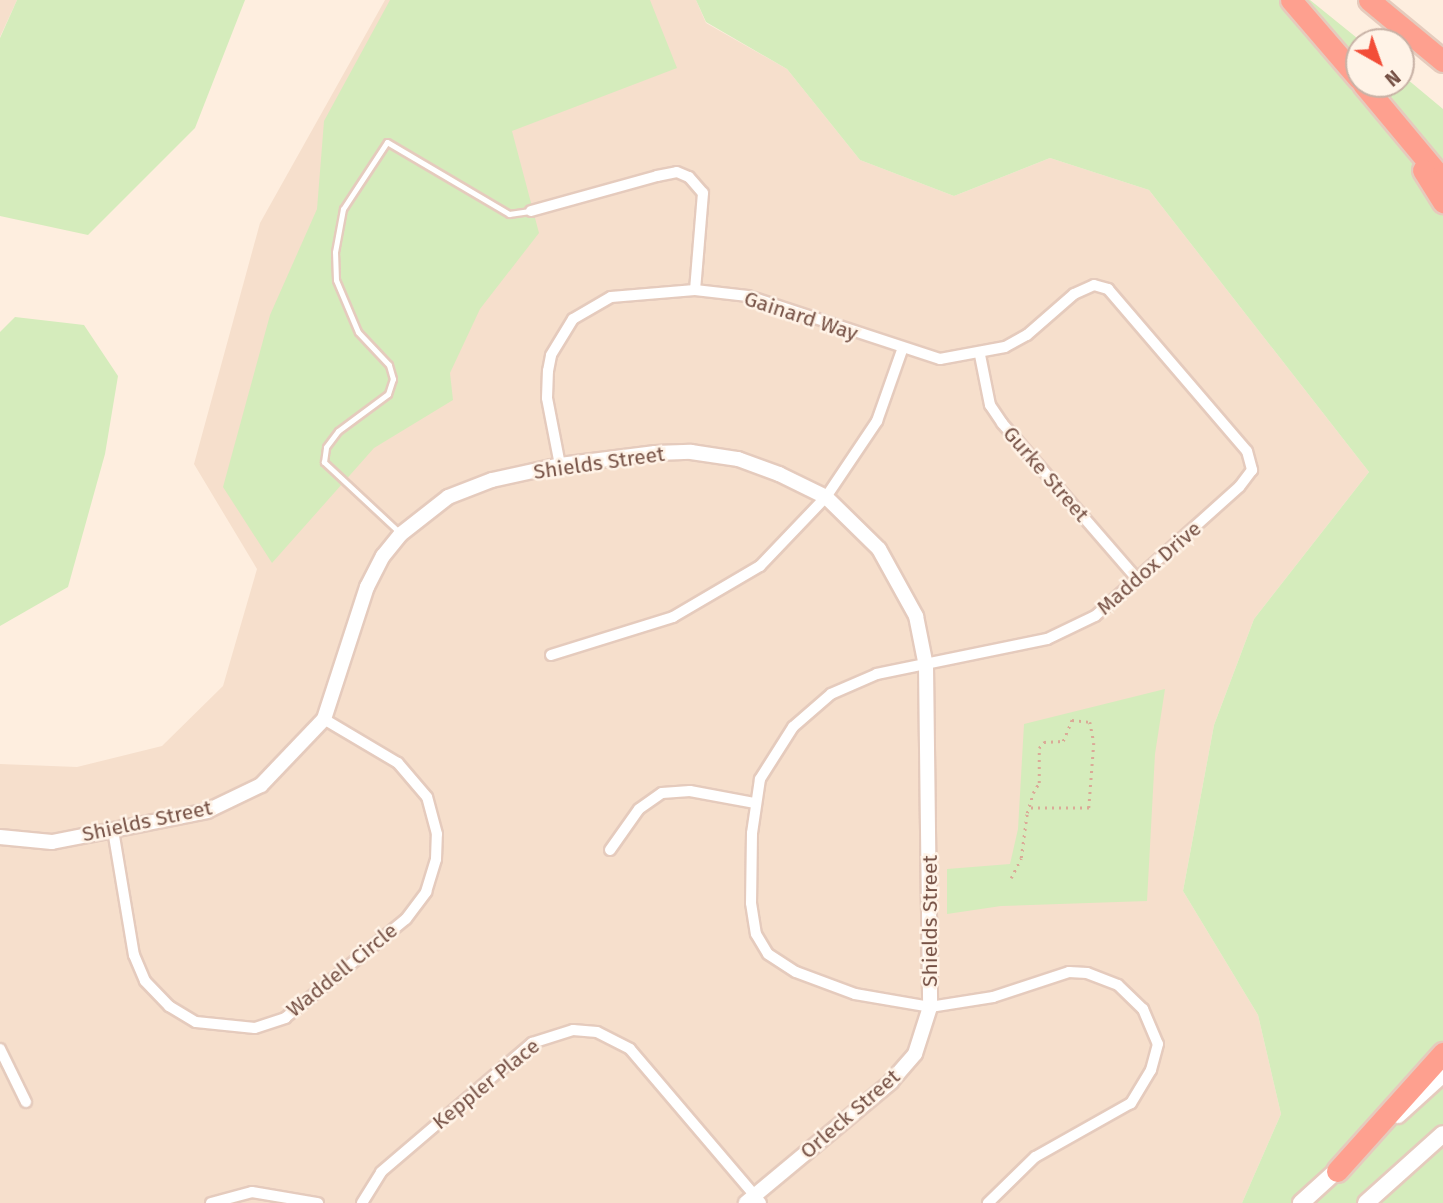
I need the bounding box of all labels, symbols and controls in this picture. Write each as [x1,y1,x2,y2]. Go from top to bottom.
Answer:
north arrow [1345,28,1415,98]
text: N [1380,65,1405,91]
street label: Gainard Way [741,286,861,346]
street label: Gurke Street [998,421,1094,527]
street label: Shields Street [532,441,666,485]
street label: Maddox Drive [1092,516,1206,620]
street label: Shields Street [80,795,214,847]
street label: Shields Street [917,855,943,987]
street label: Waddell Circle [282,918,402,1022]
street label: Keppler Place [427,1033,545,1135]
street label: Orleck Street [795,1064,905,1164]

